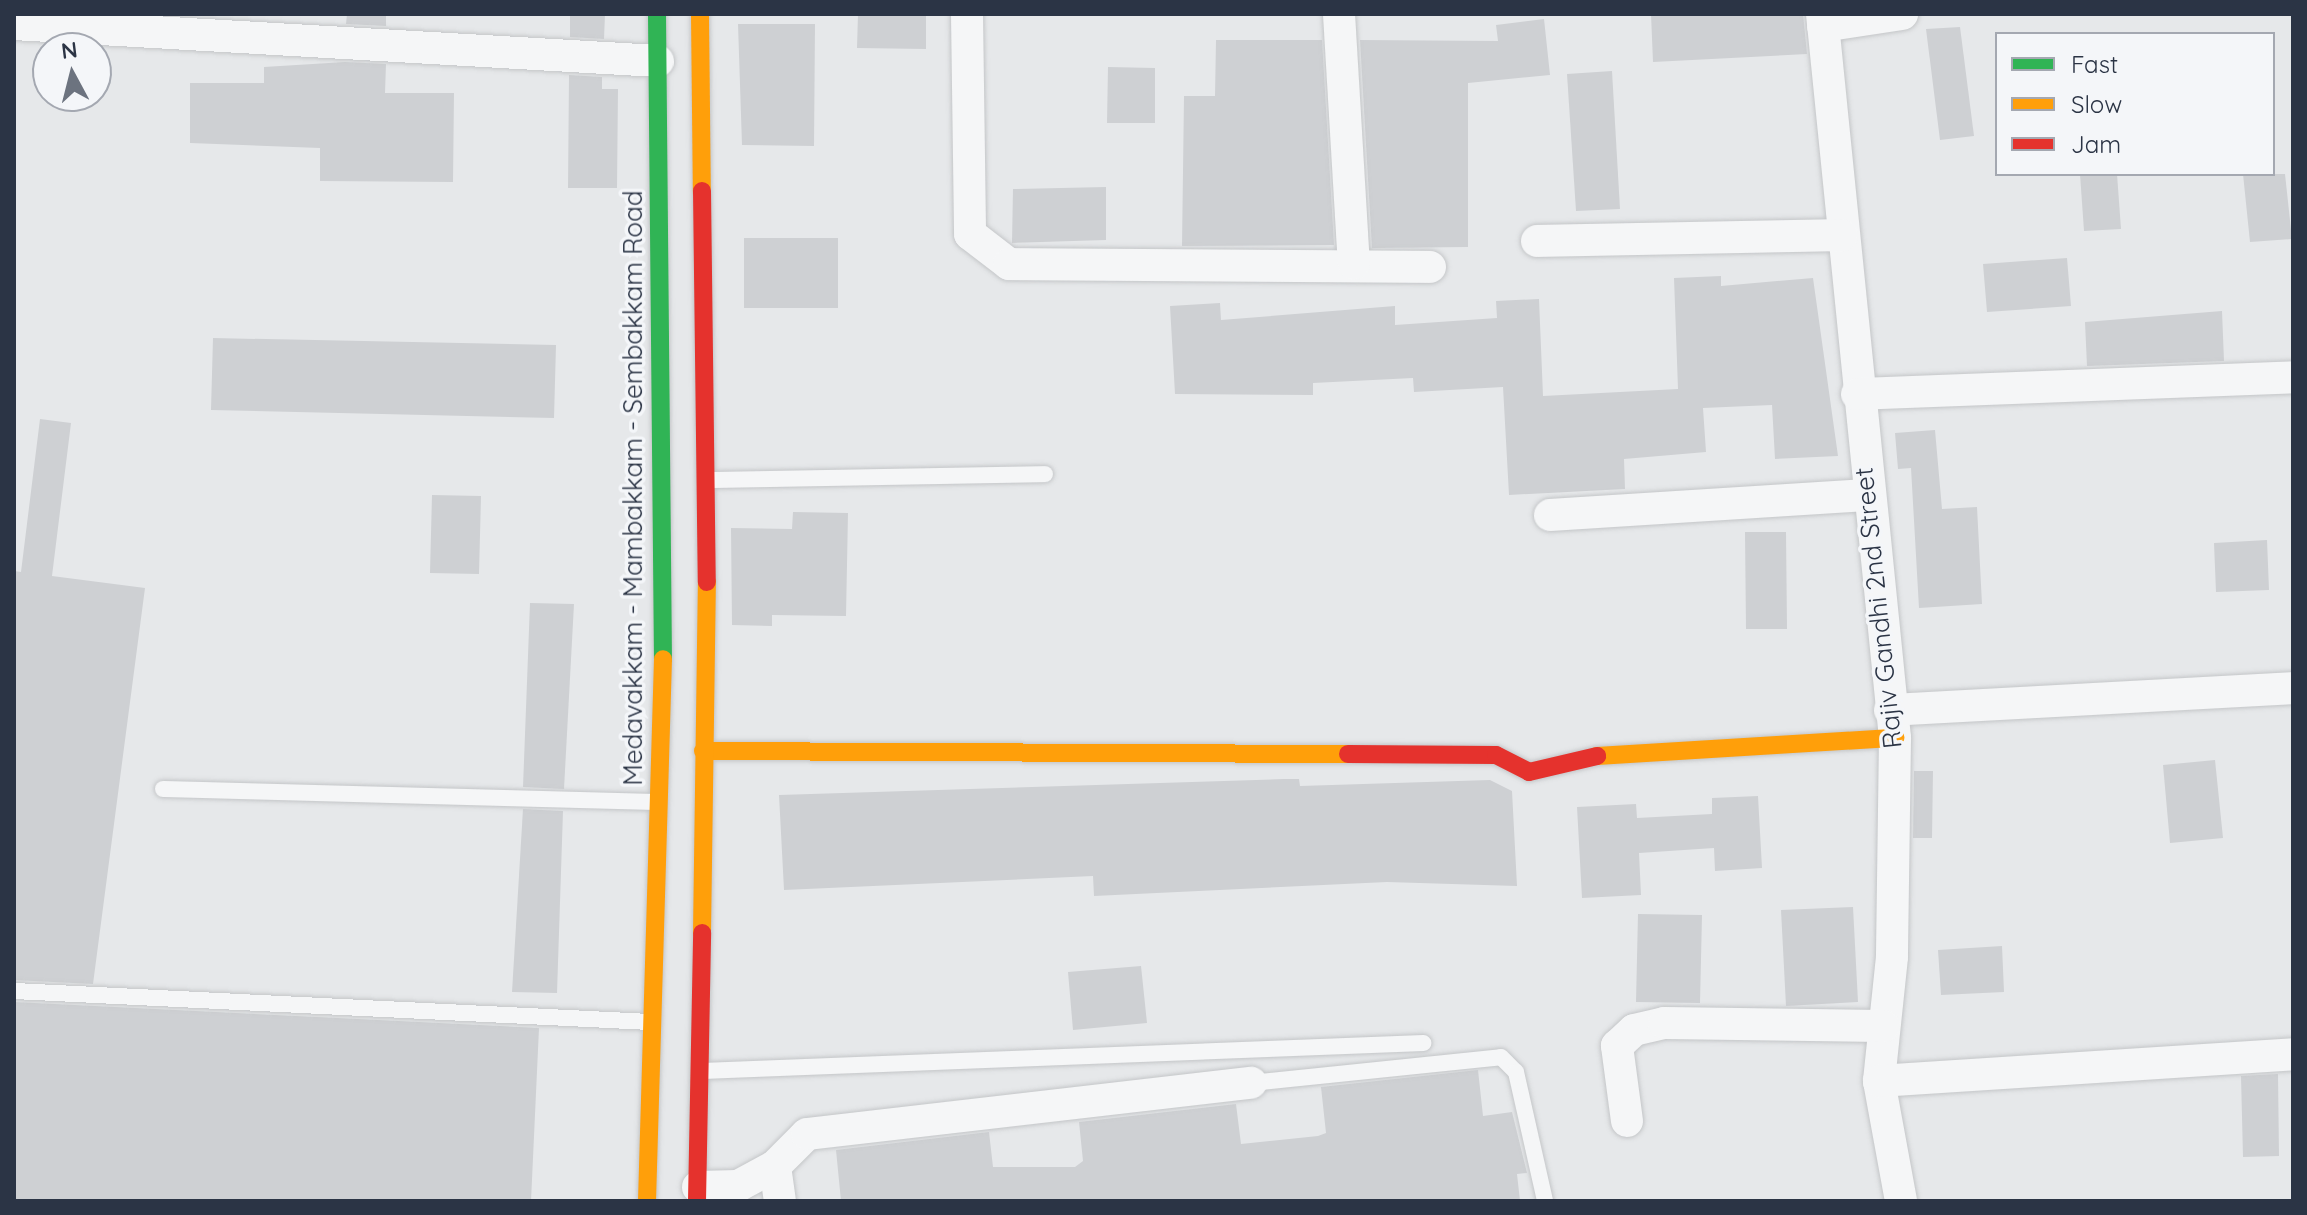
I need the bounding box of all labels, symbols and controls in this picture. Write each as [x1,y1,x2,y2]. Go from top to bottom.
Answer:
north arrow [32,32,112,112]
legend [1995,32,2275,176]
text: N [60,35,79,65]
text: Fast [2071,49,2118,79]
text: Slow [2071,89,2122,119]
text: Jam [2071,129,2121,159]
street label: Medavakkam - Mambakkam - Sembakkam Road [617,190,649,786]
street label: Rajiv Gandhi 2nd Street [1848,466,1908,750]

